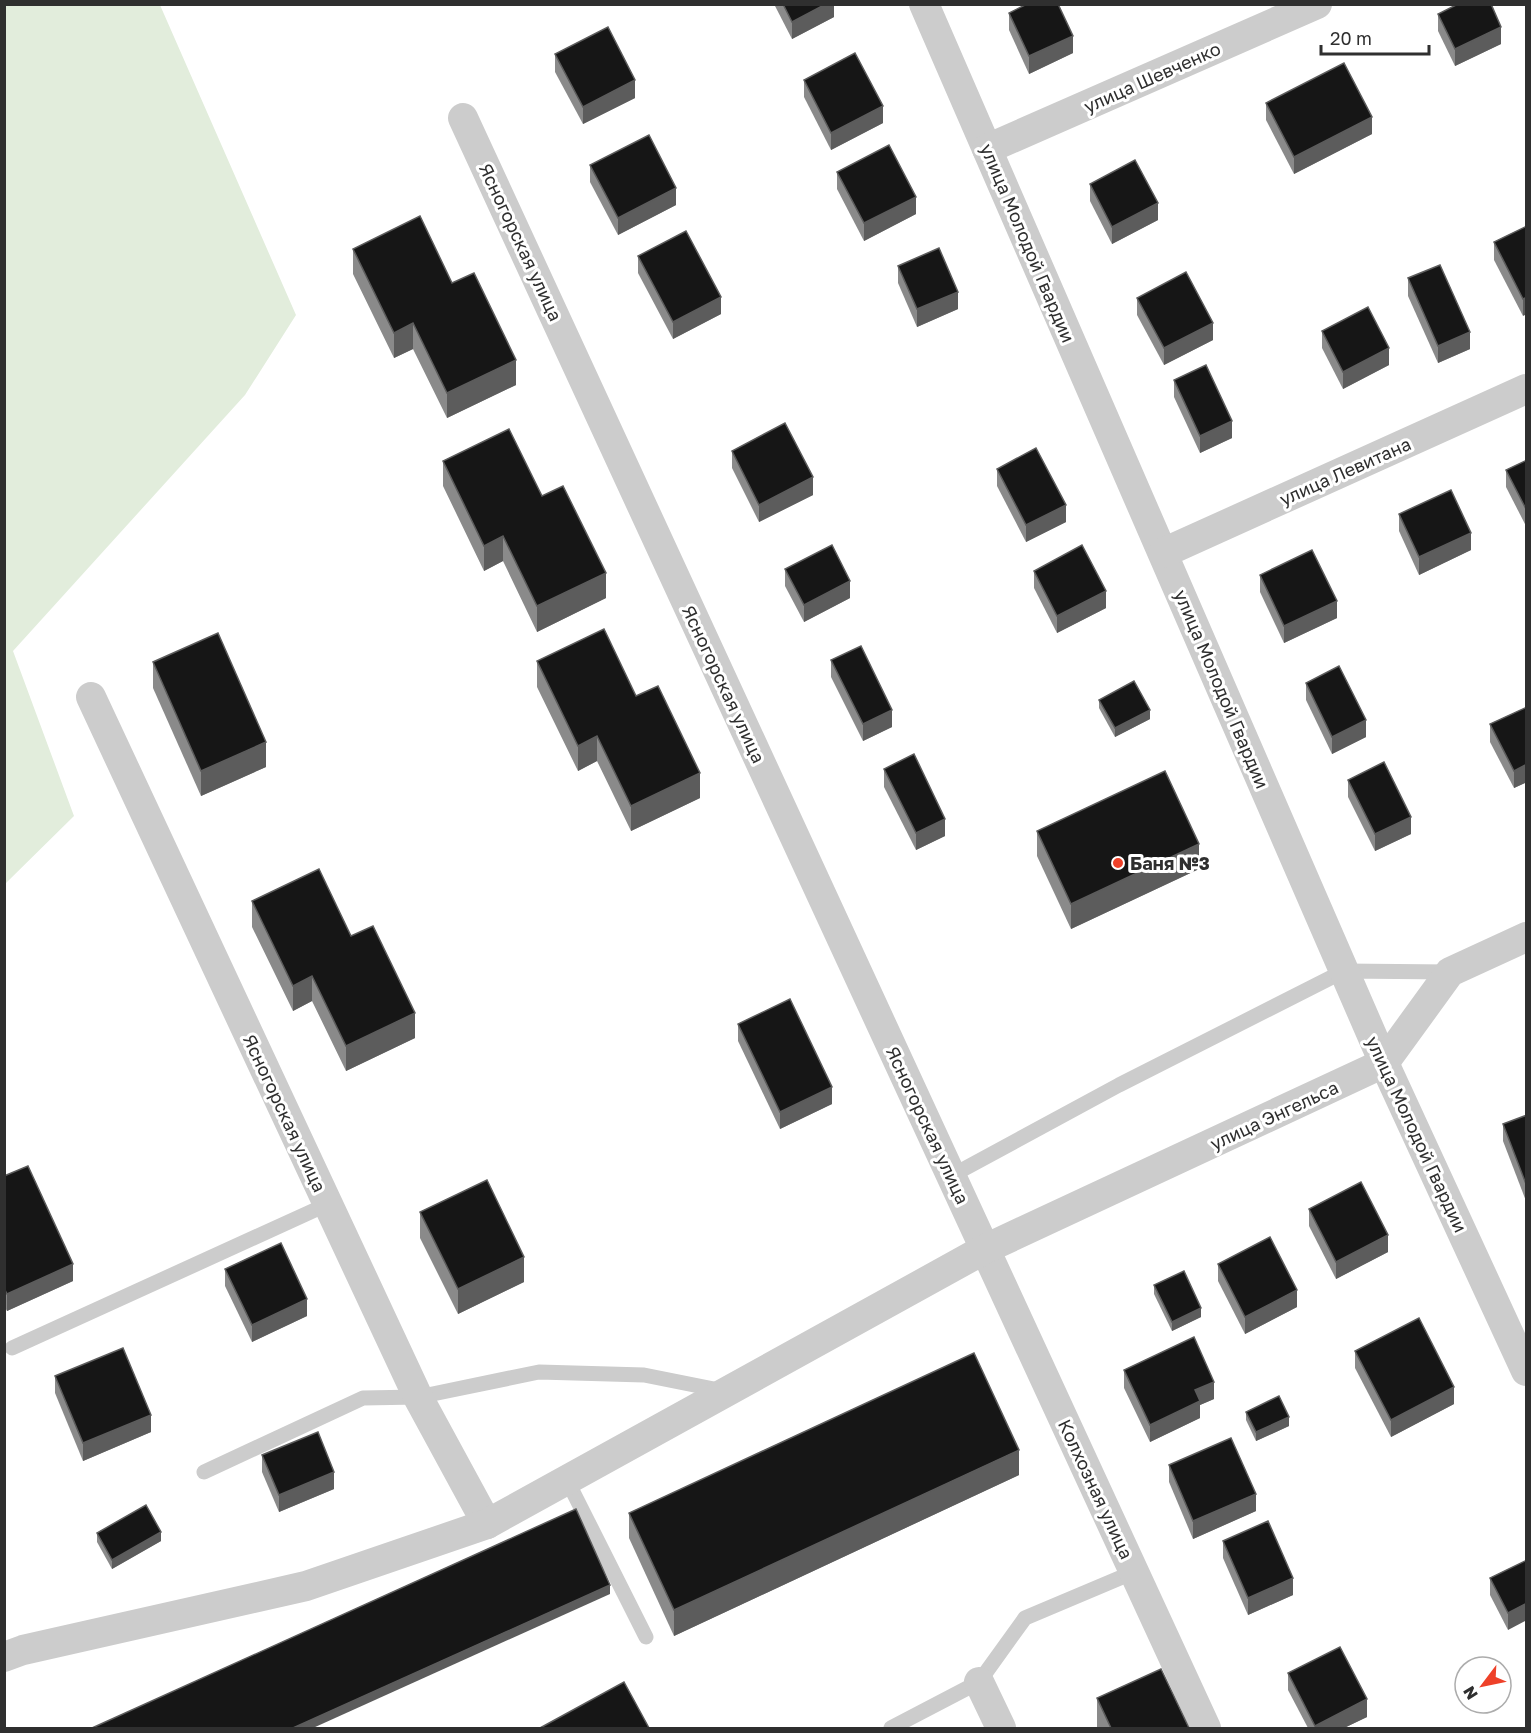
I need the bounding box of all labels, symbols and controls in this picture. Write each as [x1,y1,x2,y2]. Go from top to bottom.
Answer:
scale bar [1321,18,1429,56]
text: 20 m [1330,27,1372,49]
street label: улица Шевченко [1080,37,1224,117]
street label: улица Молодой Гвардии [976,140,1080,346]
street label: Ясногорская улица [475,160,567,324]
street label: улица Левитана [1276,432,1414,510]
street label: улица Молодой Гвардии [1170,586,1274,792]
street label: Ясногорская улица [678,602,770,766]
place label: Баня №3 [1130,852,1210,874]
marker: Баня №3 [1111,856,1125,870]
street label: Ясногорская улица [239,1031,331,1195]
street label: улица Молодой Гвардии [1362,1032,1472,1236]
street label: Ясногорская улица [882,1043,974,1207]
street label: улица Энгельса [1206,1076,1342,1154]
street label: Колхозная улица [1054,1416,1138,1562]
north arrow [1453,1655,1513,1715]
text: N [1459,1682,1482,1703]

